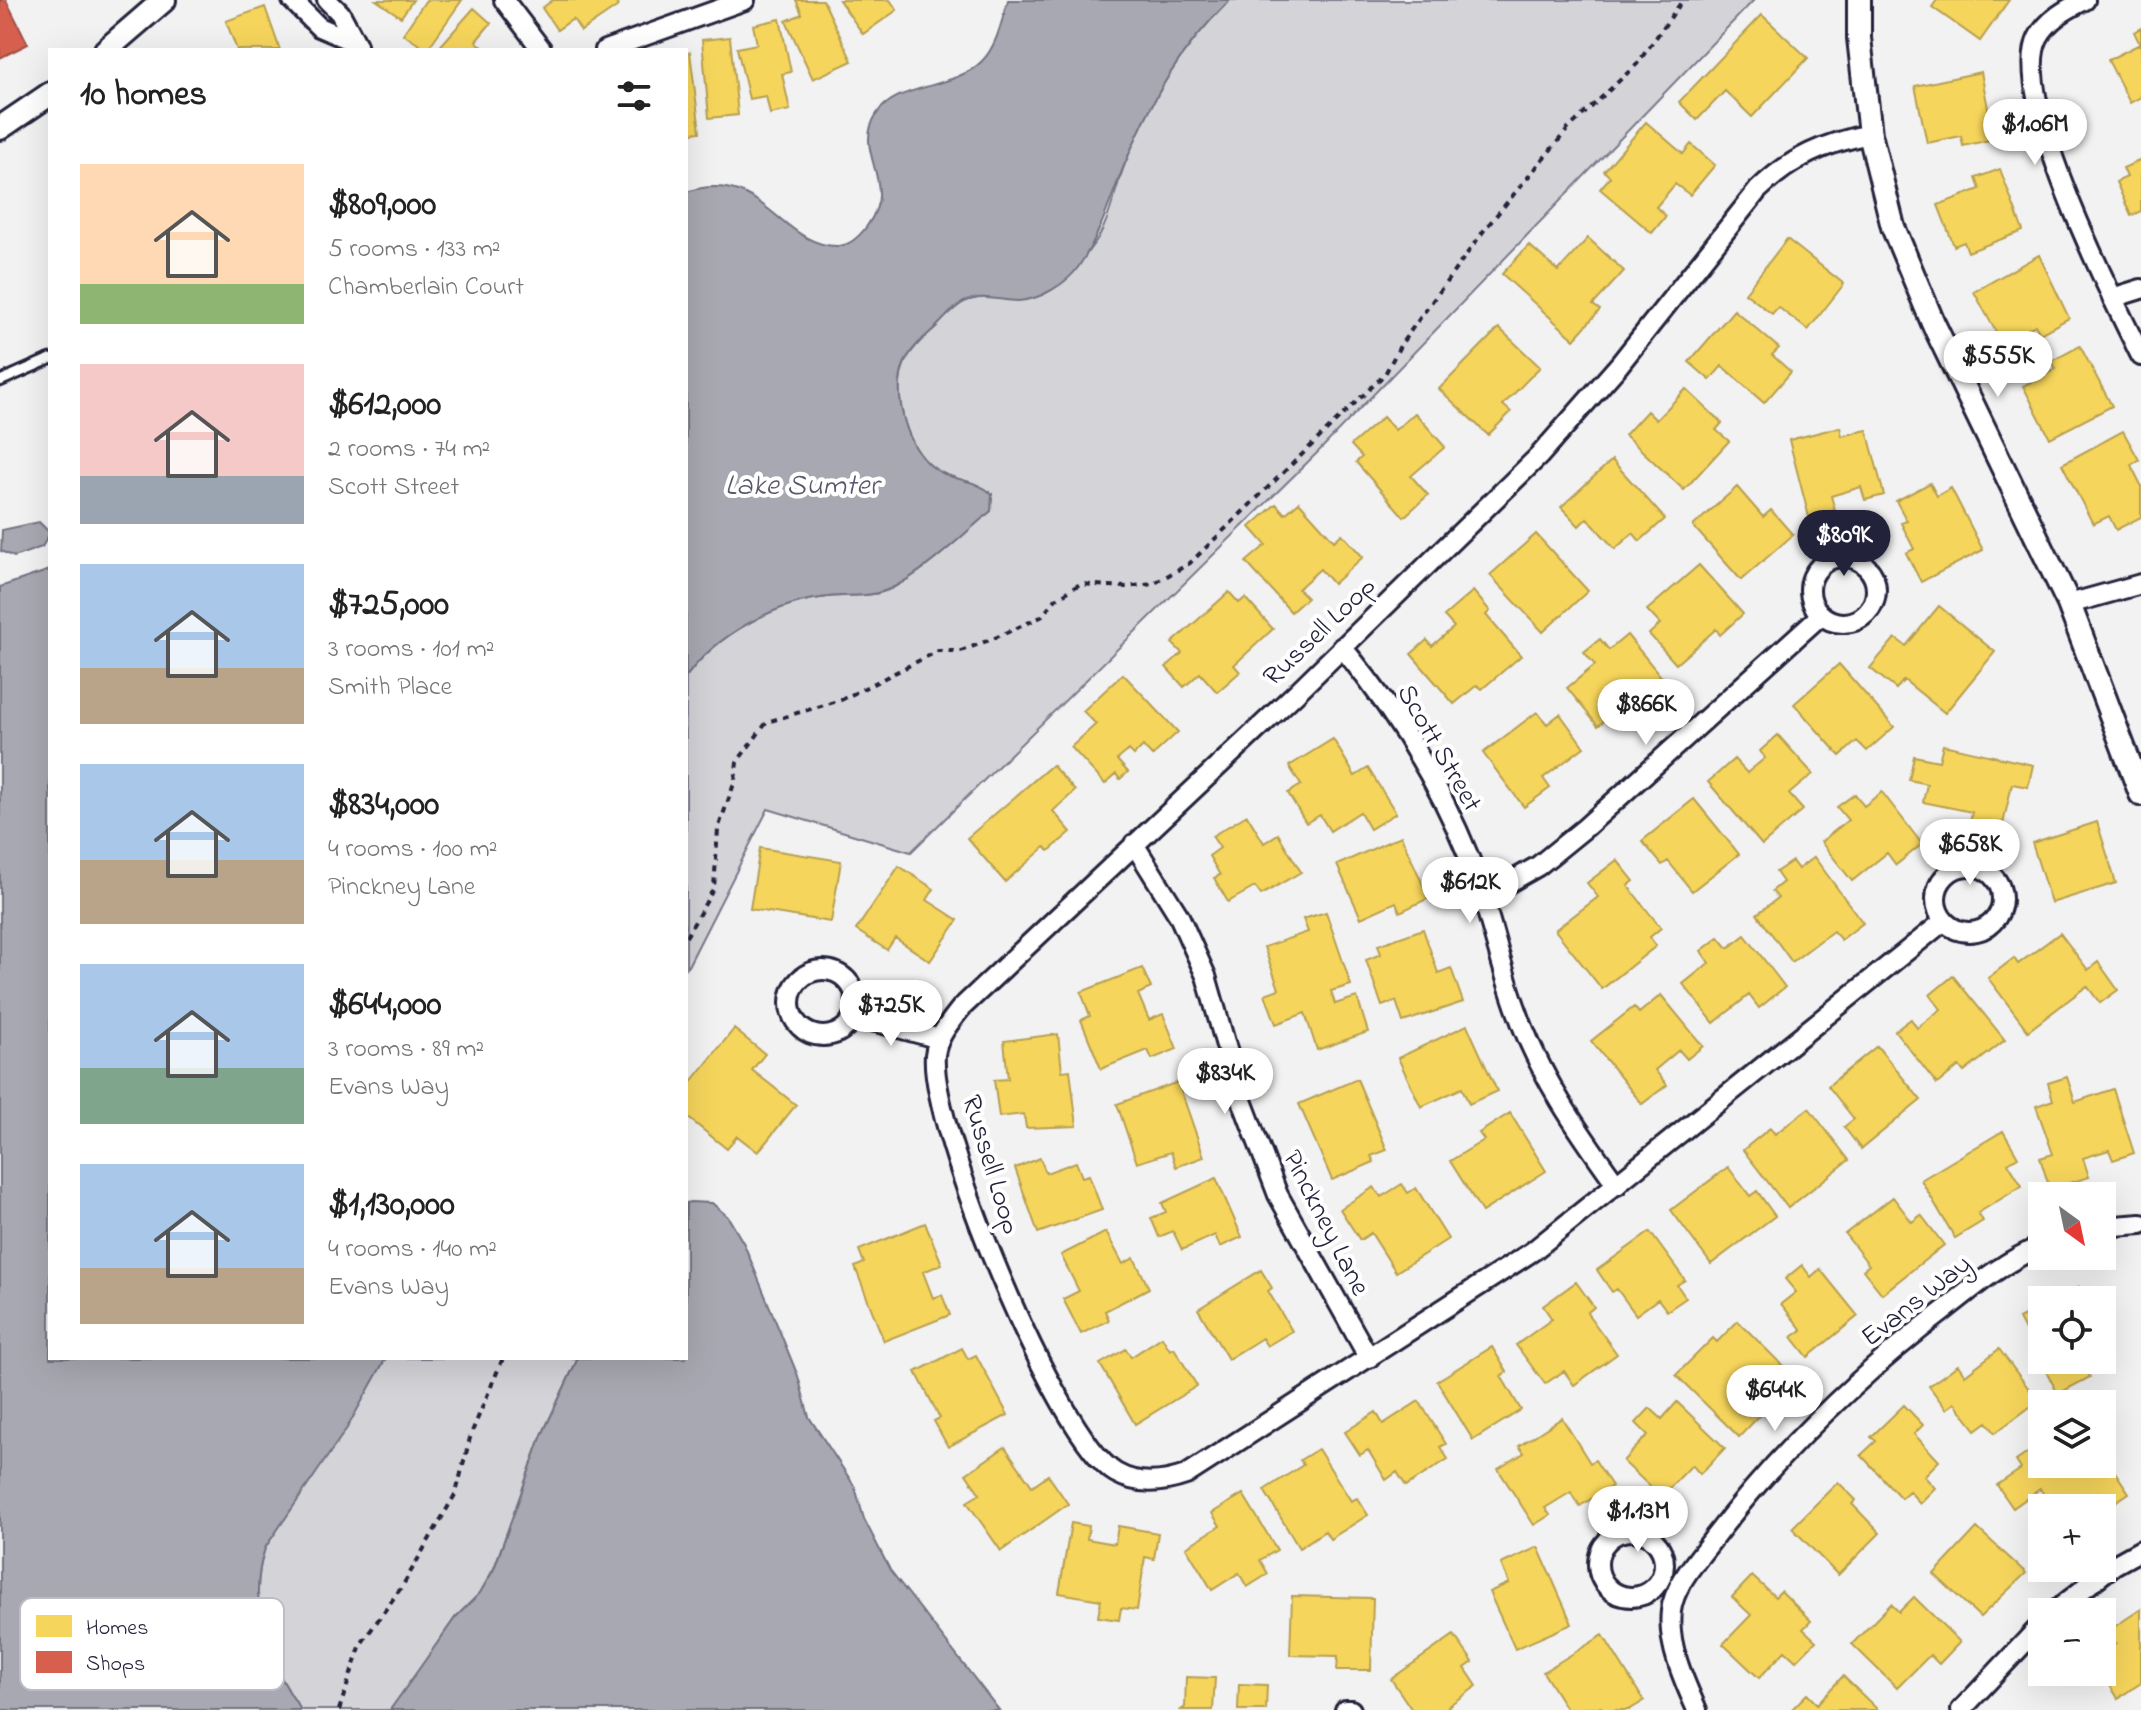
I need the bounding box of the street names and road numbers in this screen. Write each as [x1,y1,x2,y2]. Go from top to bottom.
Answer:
street label: Russell Loop [1255,568,1386,697]
street label: Scott Street [1385,677,1491,820]
street label: Russell Loop [949,1090,1030,1240]
street label: Pinckney Lane [1271,1144,1379,1304]
street label: Evans Way [1853,1245,1981,1358]

